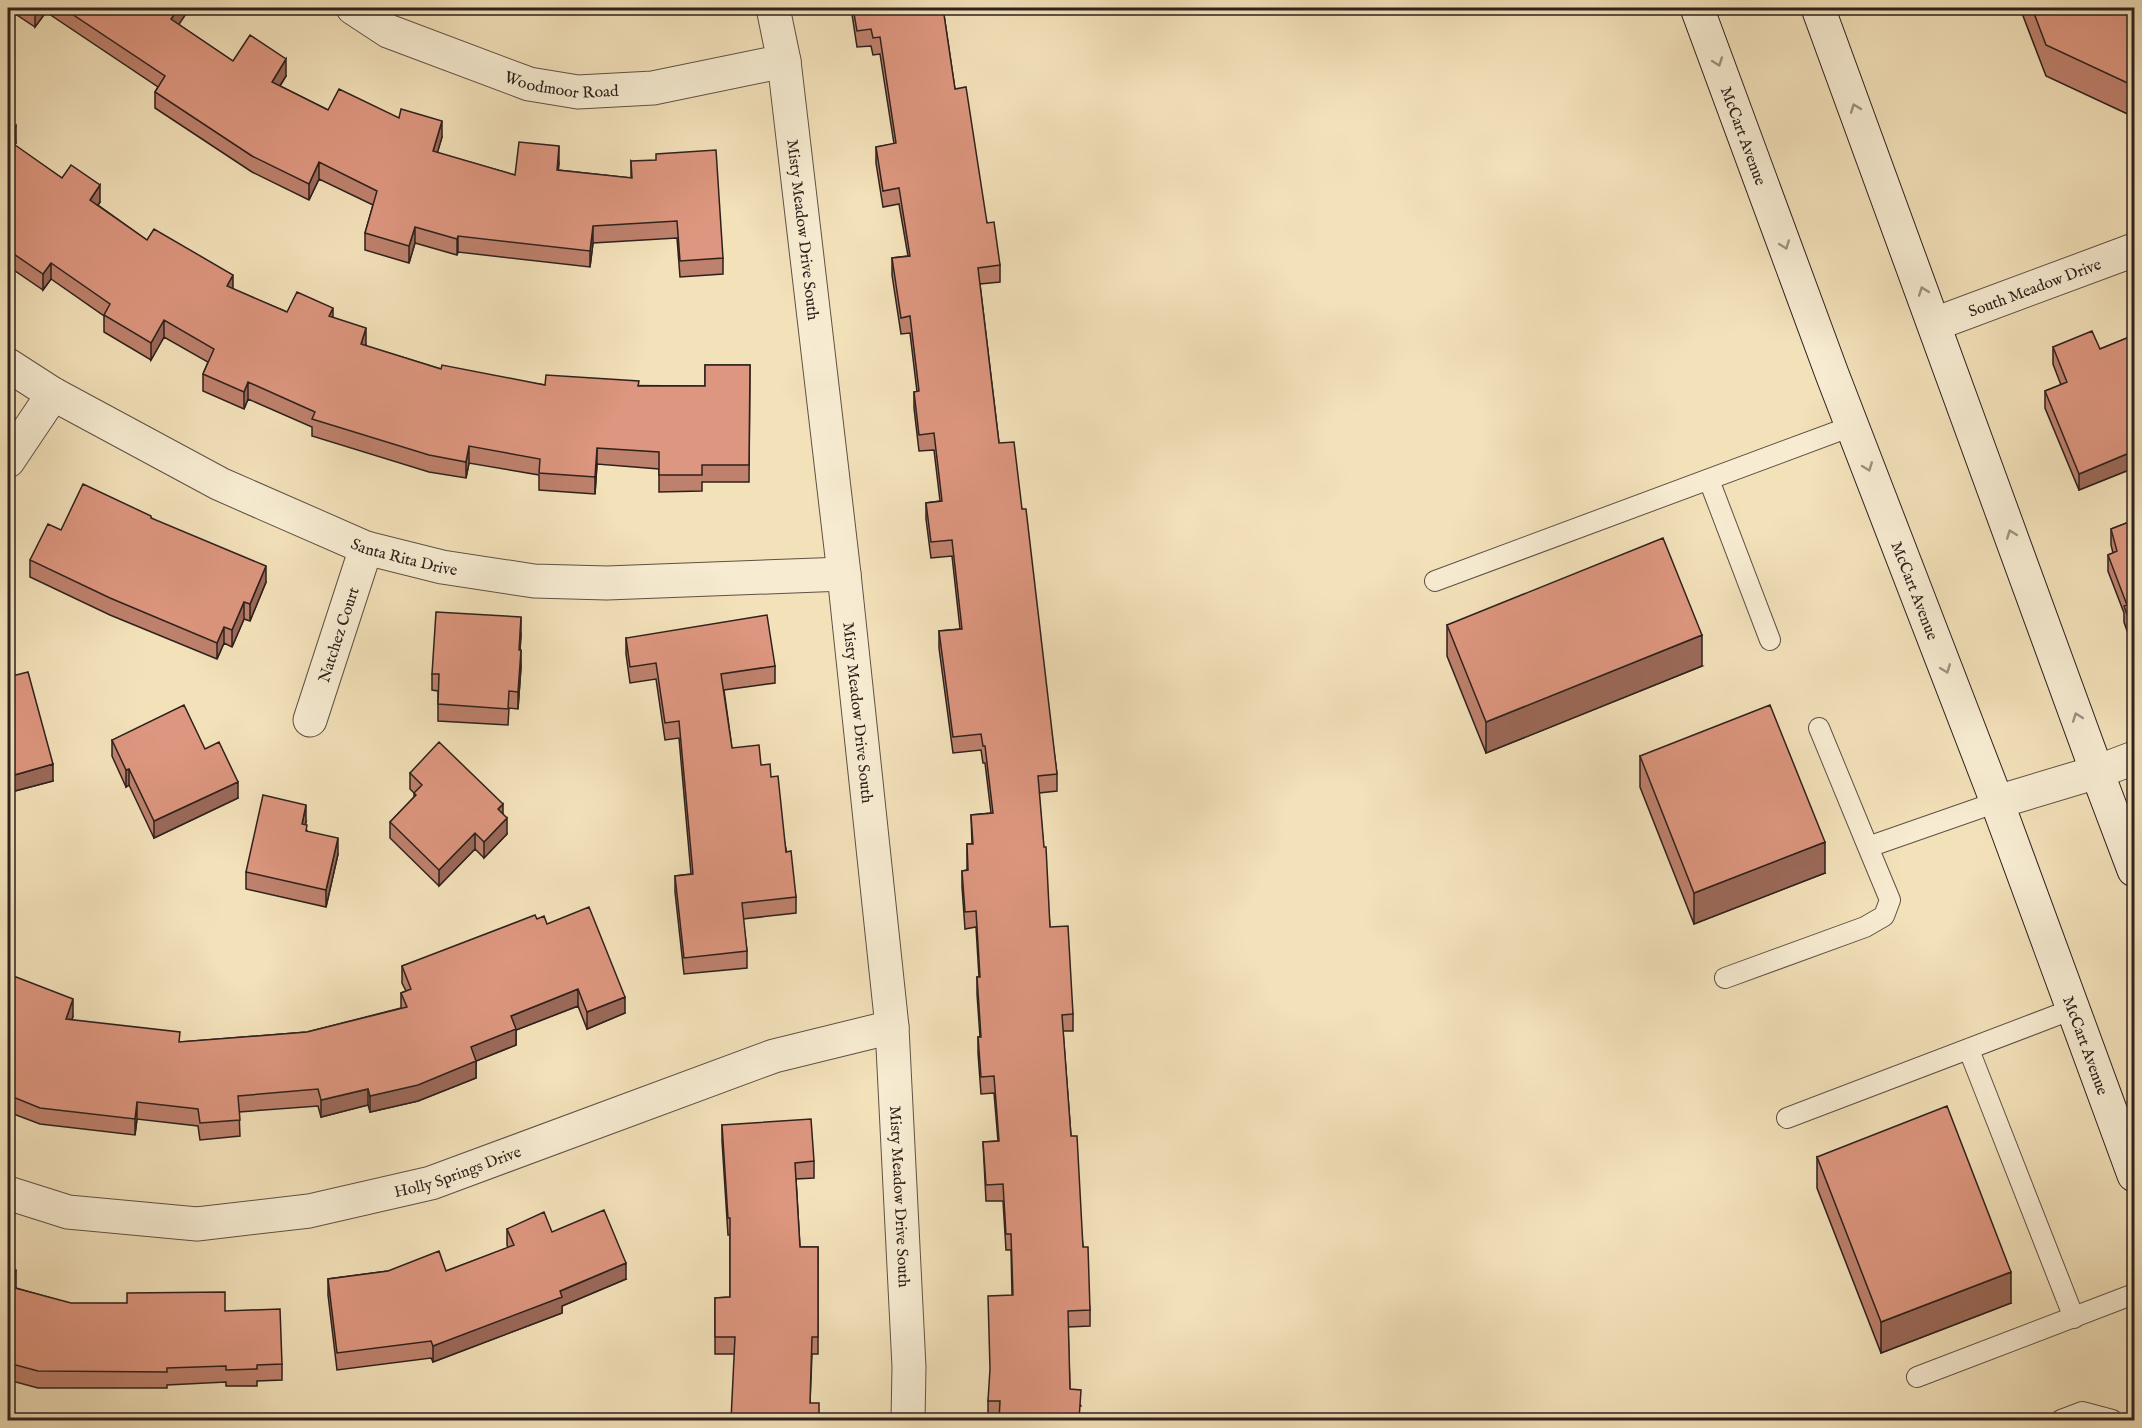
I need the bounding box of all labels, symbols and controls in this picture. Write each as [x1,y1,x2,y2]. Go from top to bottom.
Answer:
one-way arrow [1710,57,1723,67]
street label: Woodmoor Road [501,68,620,104]
street label: McCart Avenue [1715,84,1770,189]
one-way arrow [1850,103,1863,114]
street label: Misty Meadow Drive South [781,138,822,322]
one-way arrow [1778,239,1790,250]
street label: South Meadow Drive [1966,255,2104,323]
one-way arrow [1917,287,1930,297]
one-way arrow [1861,461,1873,472]
one-way arrow [2005,529,2018,540]
street label: Santa Rita Drive [347,535,459,581]
street label: McCart Avenue [1886,539,1942,643]
street label: Natchez Court [315,584,365,685]
street label: Misty Meadow Drive South [837,621,876,805]
one-way arrow [1938,663,1951,674]
one-way arrow [2072,712,2084,723]
street label: McCart Avenue [2057,994,2112,1098]
street label: Misty Meadow Drive South [884,1105,913,1289]
street label: Holly Springs Drive [392,1143,524,1203]

